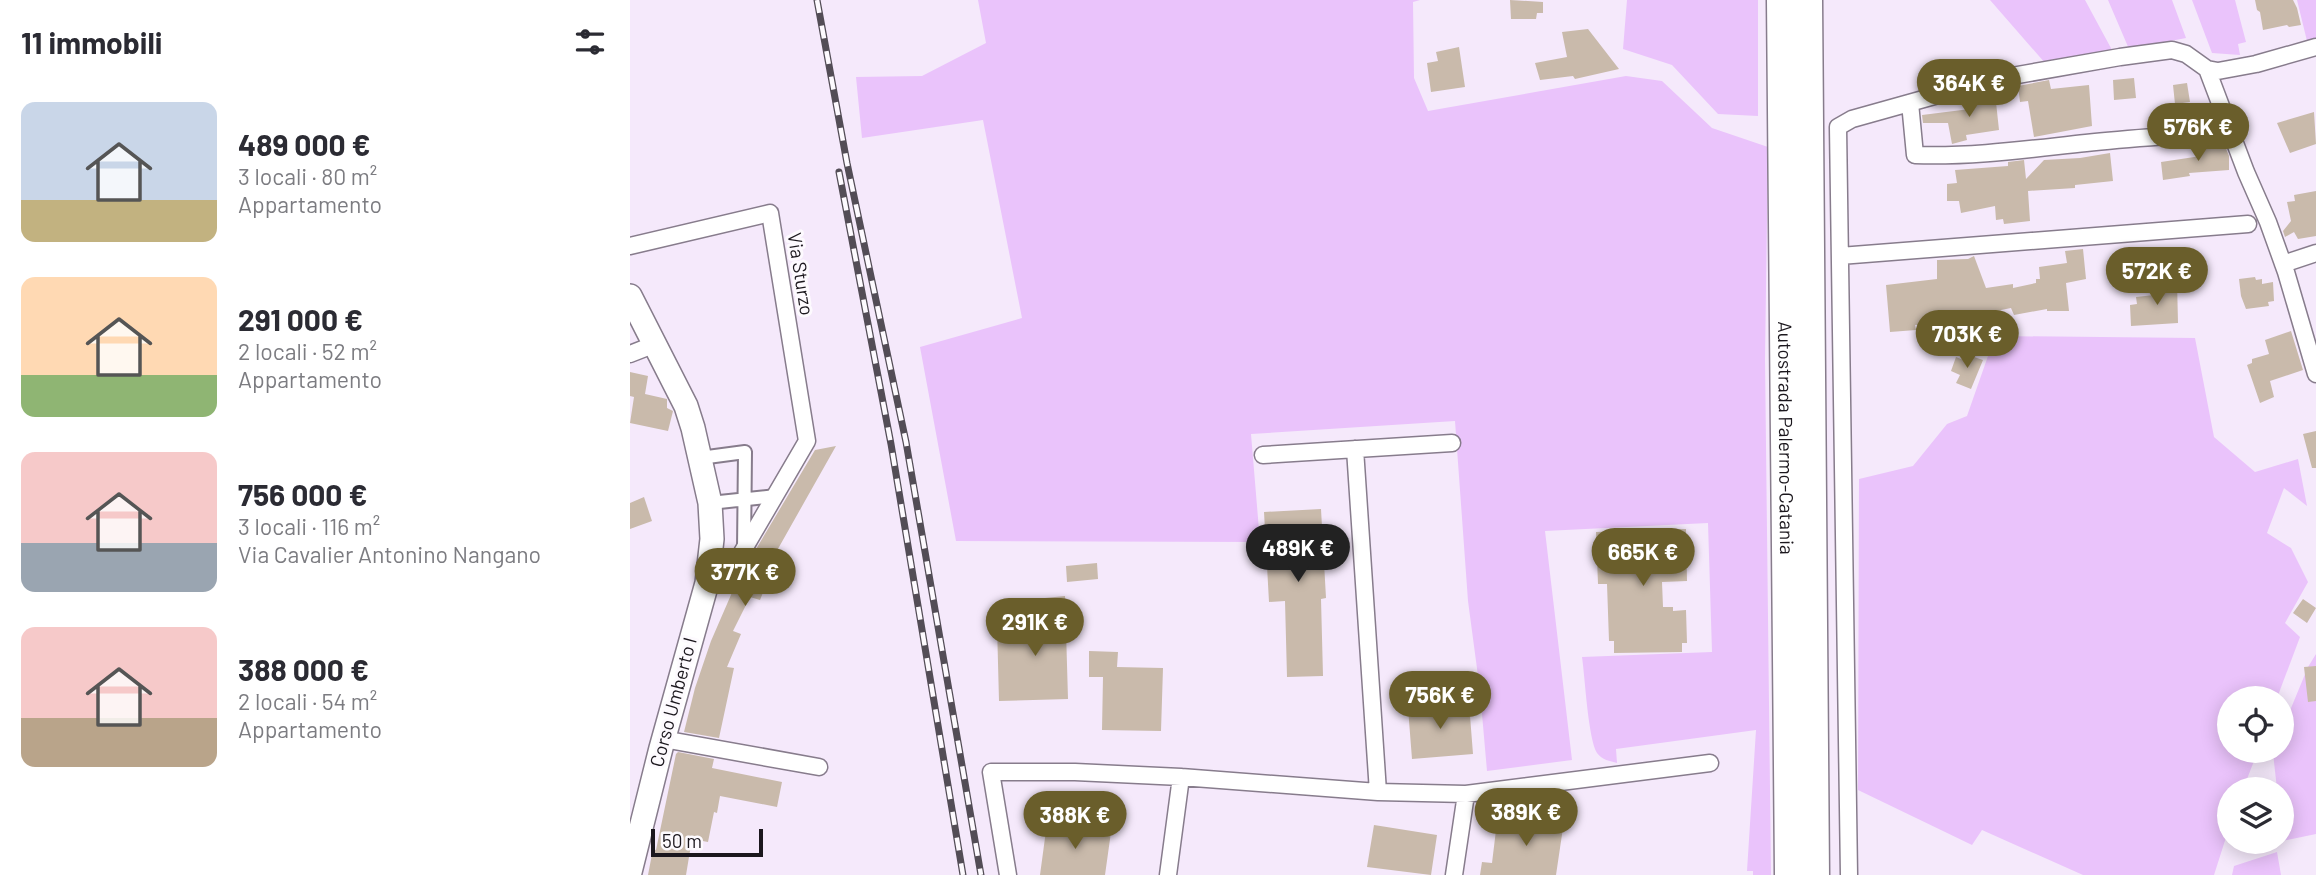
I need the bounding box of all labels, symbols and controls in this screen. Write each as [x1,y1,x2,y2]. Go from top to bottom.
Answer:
icon: filters [571,23,609,61]
text: 11 immobili [21,24,162,60]
pin: 364K € [1912,60,2026,119]
text: 364K € [1933,68,2005,96]
pin: 576K € [2141,104,2255,163]
text: 576K € [2163,112,2233,140]
text: 489 000 € [238,126,371,162]
icon: home [77,130,161,214]
text: 3 locali · 80 m² [238,162,377,190]
text: Appartamento [238,190,382,218]
street label: Via Sturzo [784,231,819,317]
pin: 572K € [2100,247,2214,307]
text: 572K € [2122,256,2192,284]
text: 291 000 € [238,301,363,337]
icon: home [77,305,161,389]
pin: 703K € [1910,310,2024,370]
text: 703K € [1932,319,2002,347]
street label: Autostrada Palermo-Catania [1774,321,1799,555]
text: 2 locali · 52 m² [238,337,377,365]
text: Appartamento [238,365,382,393]
text: 756 000 € [238,476,367,512]
icon: home [77,480,161,564]
text: 3 locali · 116 m² [238,512,380,540]
pin: 489K € [1241,524,1355,584]
pin: 665K € [1586,528,1700,588]
text: 489K € [1262,533,1334,561]
text: 665K € [1608,537,1678,565]
text: Via Cavalier Antonino Nangano [238,540,541,568]
pin: 377K € [688,548,802,608]
text: 377K € [711,557,779,585]
pin: 291K € [978,598,1092,658]
text: 291K € [1002,607,1068,635]
street label: Corso Umberto I [644,635,701,769]
text: 388 000 € [238,651,369,687]
icon: home [77,655,161,739]
pin: 756K € [1383,672,1497,731]
text: 756K € [1405,680,1475,708]
map controls [2217,686,2294,854]
button: locate [2217,686,2294,763]
text: 2 locali · 54 m² [238,687,377,715]
text: Appartamento [238,715,382,743]
button: layers [2217,777,2294,854]
pin: 389K € [1469,788,1583,848]
pin: 388K € [1018,792,1132,851]
text: 389K € [1491,797,1561,825]
text: 388K € [1040,800,1110,828]
scale bar [651,826,763,858]
text: 50 m [662,829,702,852]

